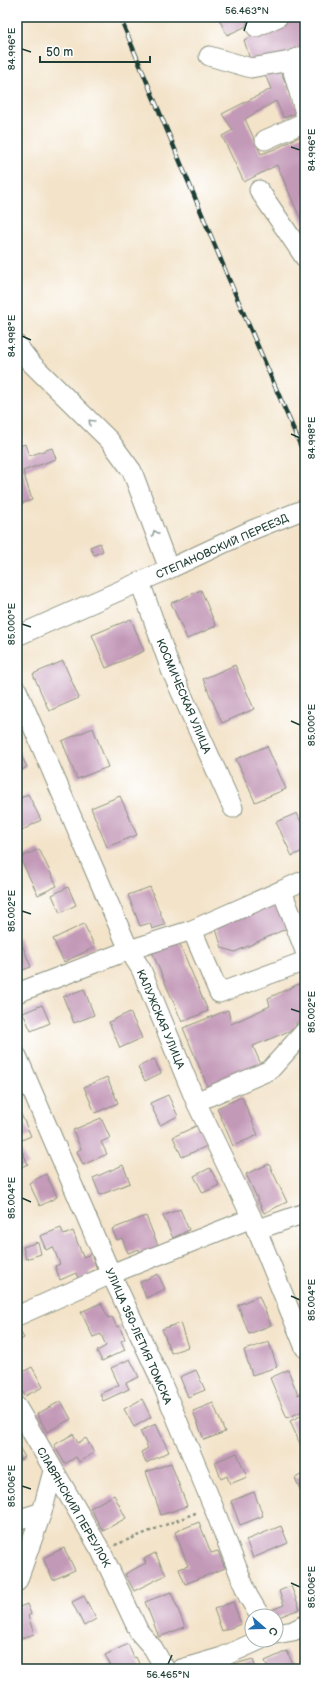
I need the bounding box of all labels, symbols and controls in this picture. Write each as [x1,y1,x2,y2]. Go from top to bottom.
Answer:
text: 56.463°N [225,5,269,17]
text: 84.996°E [6,27,18,70]
scale bar [40,38,150,64]
text: 50 m [46,45,73,60]
text: 84.996°E [306,128,318,171]
text: 84.998°E [6,314,18,357]
text: 84.998°E [306,416,318,459]
one-way arrow [88,419,96,427]
street label: СТЕПАНОВСКИЙ ПЕРЕЕЗД [154,511,291,582]
one-way arrow [151,529,160,536]
text: 85.000°E [6,602,18,645]
street label: КОСМИЧЕСКАЯ УЛИЦА [153,637,214,756]
text: 85.000°E [306,703,318,746]
text: 85.002°E [6,890,18,932]
street label: КАЛУЖСКАЯ УЛИЦА [134,968,187,1071]
text: 85.002°E [306,991,318,1033]
text: 85.004°E [6,1177,18,1219]
street label: УЛИЦА 350-ЛЕТИЯ ТОМСКА [103,1266,175,1406]
text: 85.004°E [306,1279,318,1321]
street label: СЛАВЯНСКИЙ ПЕРЕУЛОК [34,1445,114,1570]
text: 85.006°E [6,1464,18,1507]
text: 85.006°E [306,1565,318,1608]
north arrow [244,1608,284,1648]
text: С [265,1625,280,1637]
text: 56.465°N [146,1669,190,1681]

